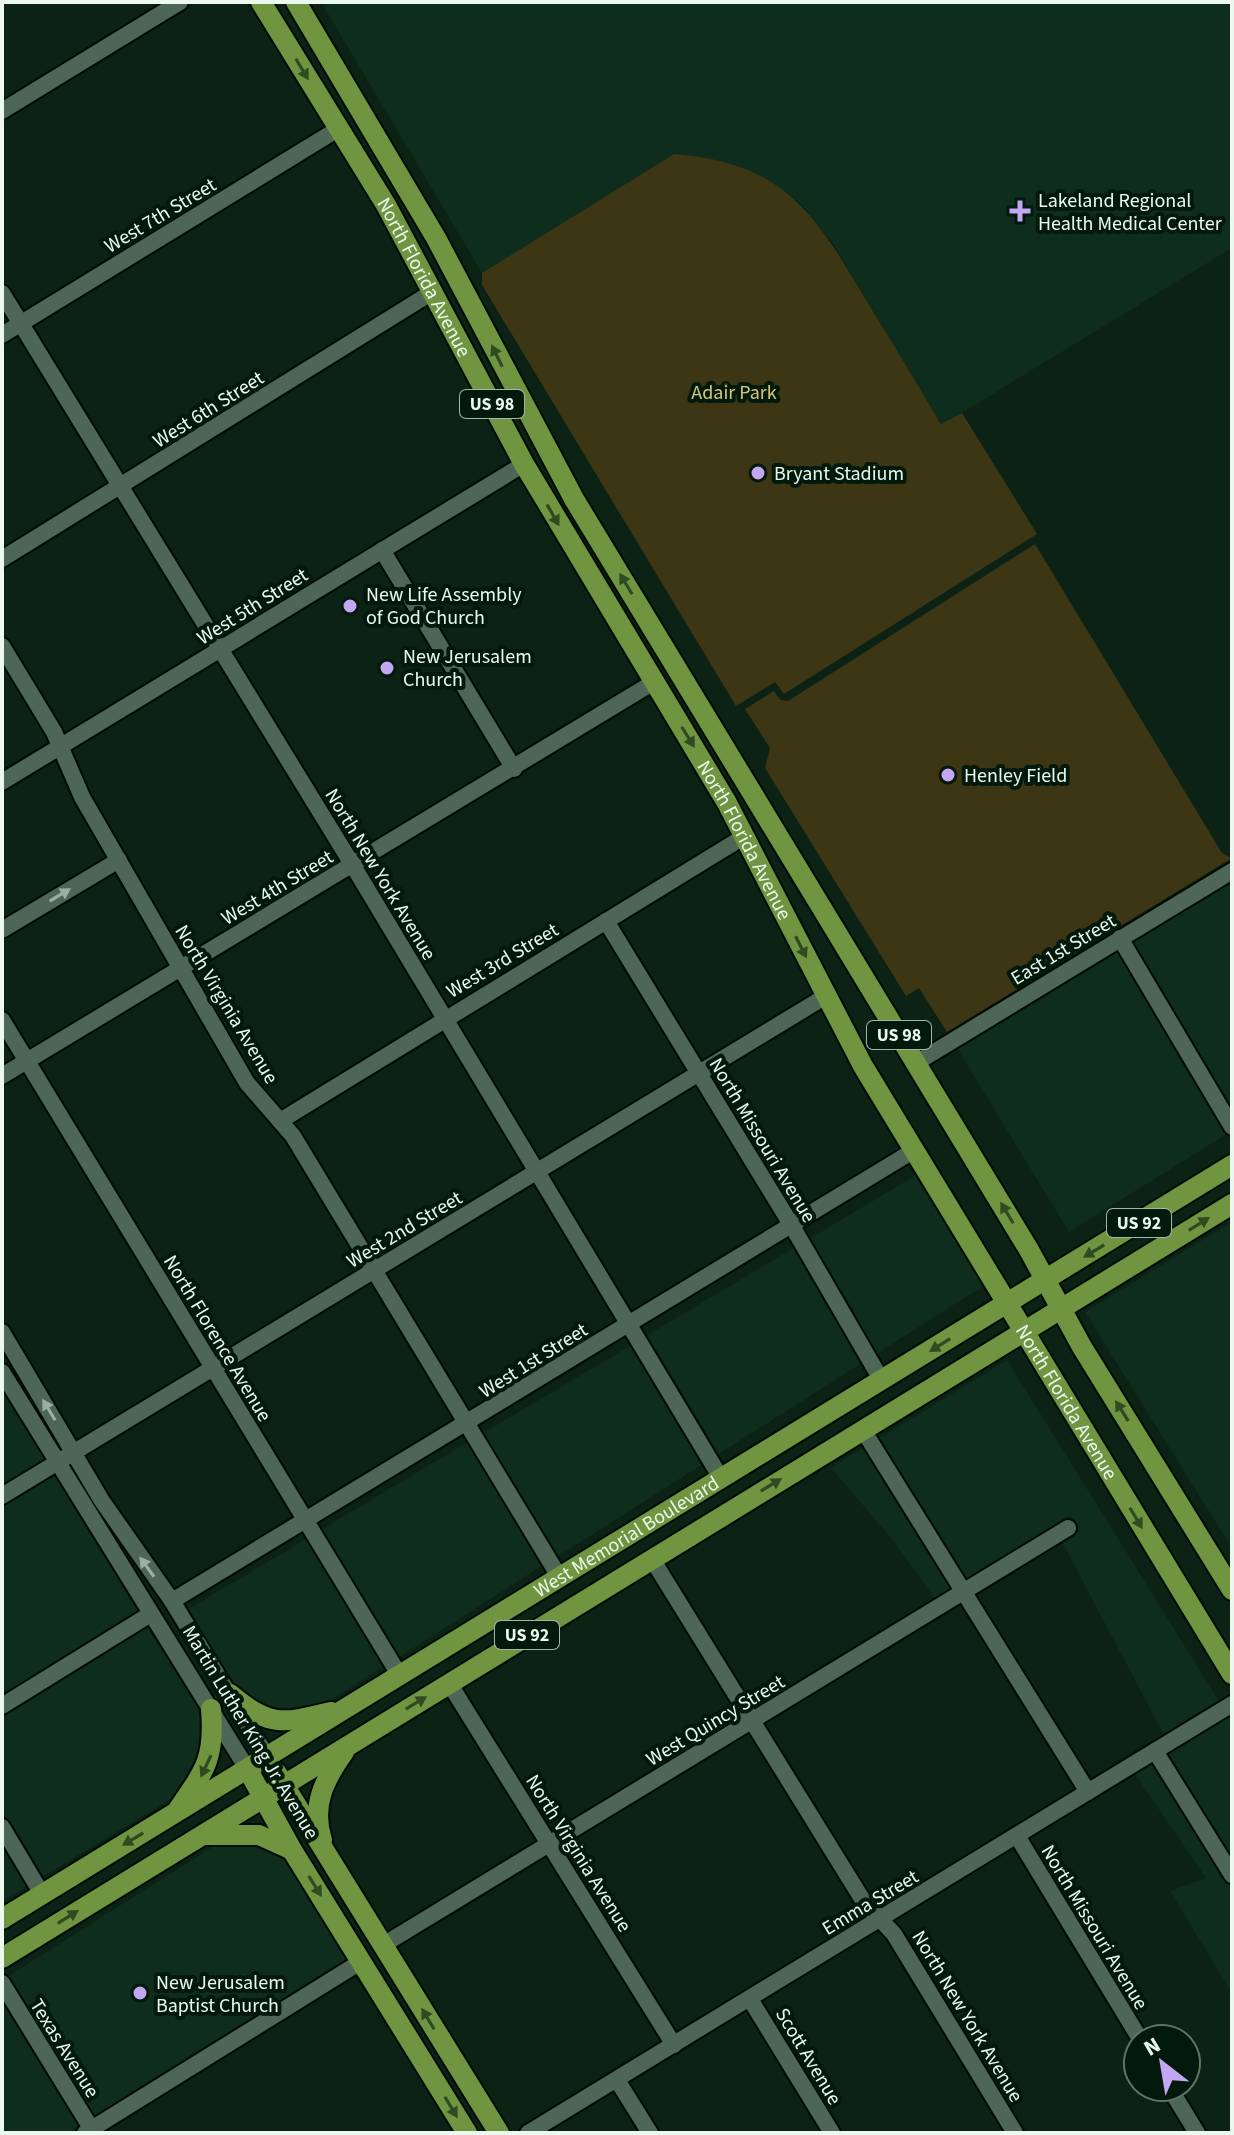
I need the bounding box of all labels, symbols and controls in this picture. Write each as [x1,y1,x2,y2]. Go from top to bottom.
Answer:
one-way arrow [295,58,309,80]
street label: West 7th Street [99,171,222,260]
place label: Lakeland Regional Health Medical Center [1038,187,1222,238]
street label: North Florida Avenue [370,192,478,362]
marker: Lakeland Regional Health Medical Center [1009,200,1031,222]
one-way arrow [490,345,504,368]
street label: West 6th Street [148,364,270,455]
park label: Adair Park [691,379,777,407]
road number: US 98 [460,390,524,418]
place label: Bryant Stadium [774,460,904,488]
marker: Bryant Stadium [749,464,767,482]
one-way arrow [546,503,560,526]
street label: West 5th Street [192,561,314,652]
one-way arrow [619,573,633,595]
place label: New Life Assembly of God Church [366,581,522,632]
marker: New Life Assembly of God Church [341,597,359,615]
place label: New Jerusalem Church [403,643,532,694]
marker: New Jerusalem Church [378,659,396,677]
one-way arrow [681,726,695,748]
street label: North Florida Avenue [690,756,798,925]
place label: Henley Field [964,762,1067,790]
marker: Henley Field [939,766,957,784]
street label: North New York Avenue [318,783,443,966]
street label: West 4th Street [216,843,339,932]
one-way arrow [49,889,71,903]
street label: East 1st Street [1006,907,1122,992]
street label: West 3rd Street [441,916,564,1005]
street label: North Virginia Avenue [168,920,285,1089]
one-way arrow [795,936,808,959]
road number: US 98 [867,1021,931,1049]
street label: North Missouri Avenue [702,1053,823,1228]
street label: West 2nd Street [341,1184,468,1275]
one-way arrow [1000,1202,1014,1224]
road number: US 92 [1107,1209,1171,1237]
one-way arrow [1188,1217,1210,1231]
one-way arrow [1083,1243,1105,1257]
street label: North Florence Avenue [156,1250,278,1427]
street label: West 1st Street [474,1316,593,1405]
street label: North Florida Avenue [1008,1319,1124,1485]
one-way arrow [929,1338,951,1352]
one-way arrow [42,1398,57,1421]
one-way arrow [1115,1400,1129,1422]
street label: West Memorial Boulevard [529,1470,725,1605]
one-way arrow [760,1479,782,1493]
one-way arrow [1129,1507,1143,1529]
one-way arrow [140,1557,156,1578]
street label: Martin Luther King Jr. Avenue [175,1620,325,1845]
road number: US 92 [495,1621,559,1649]
street label: West Quincy Street [641,1668,790,1773]
one-way arrow [405,1696,427,1710]
one-way arrow [199,1754,213,1777]
street label: North Virginia Avenue [518,1769,638,1938]
one-way arrow [122,1832,144,1846]
street label: North Missouri Avenue [1034,1840,1155,2015]
street label: Emma Street [817,1863,924,1943]
one-way arrow [307,1875,321,1897]
one-way arrow [57,1911,79,1925]
street label: North New York Avenue [905,1925,1030,2108]
place label: New Jerusalem Baptist Church [156,1969,285,2020]
marker: New Jerusalem Baptist Church [131,1984,149,2002]
street label: Texas Avenue [23,1994,106,2103]
street label: Scott Avenue [768,2003,848,2110]
one-way arrow [422,2008,436,2030]
north arrow [1122,2023,1202,2103]
text: N [1138,2029,1167,2064]
one-way arrow [444,2096,458,2118]

